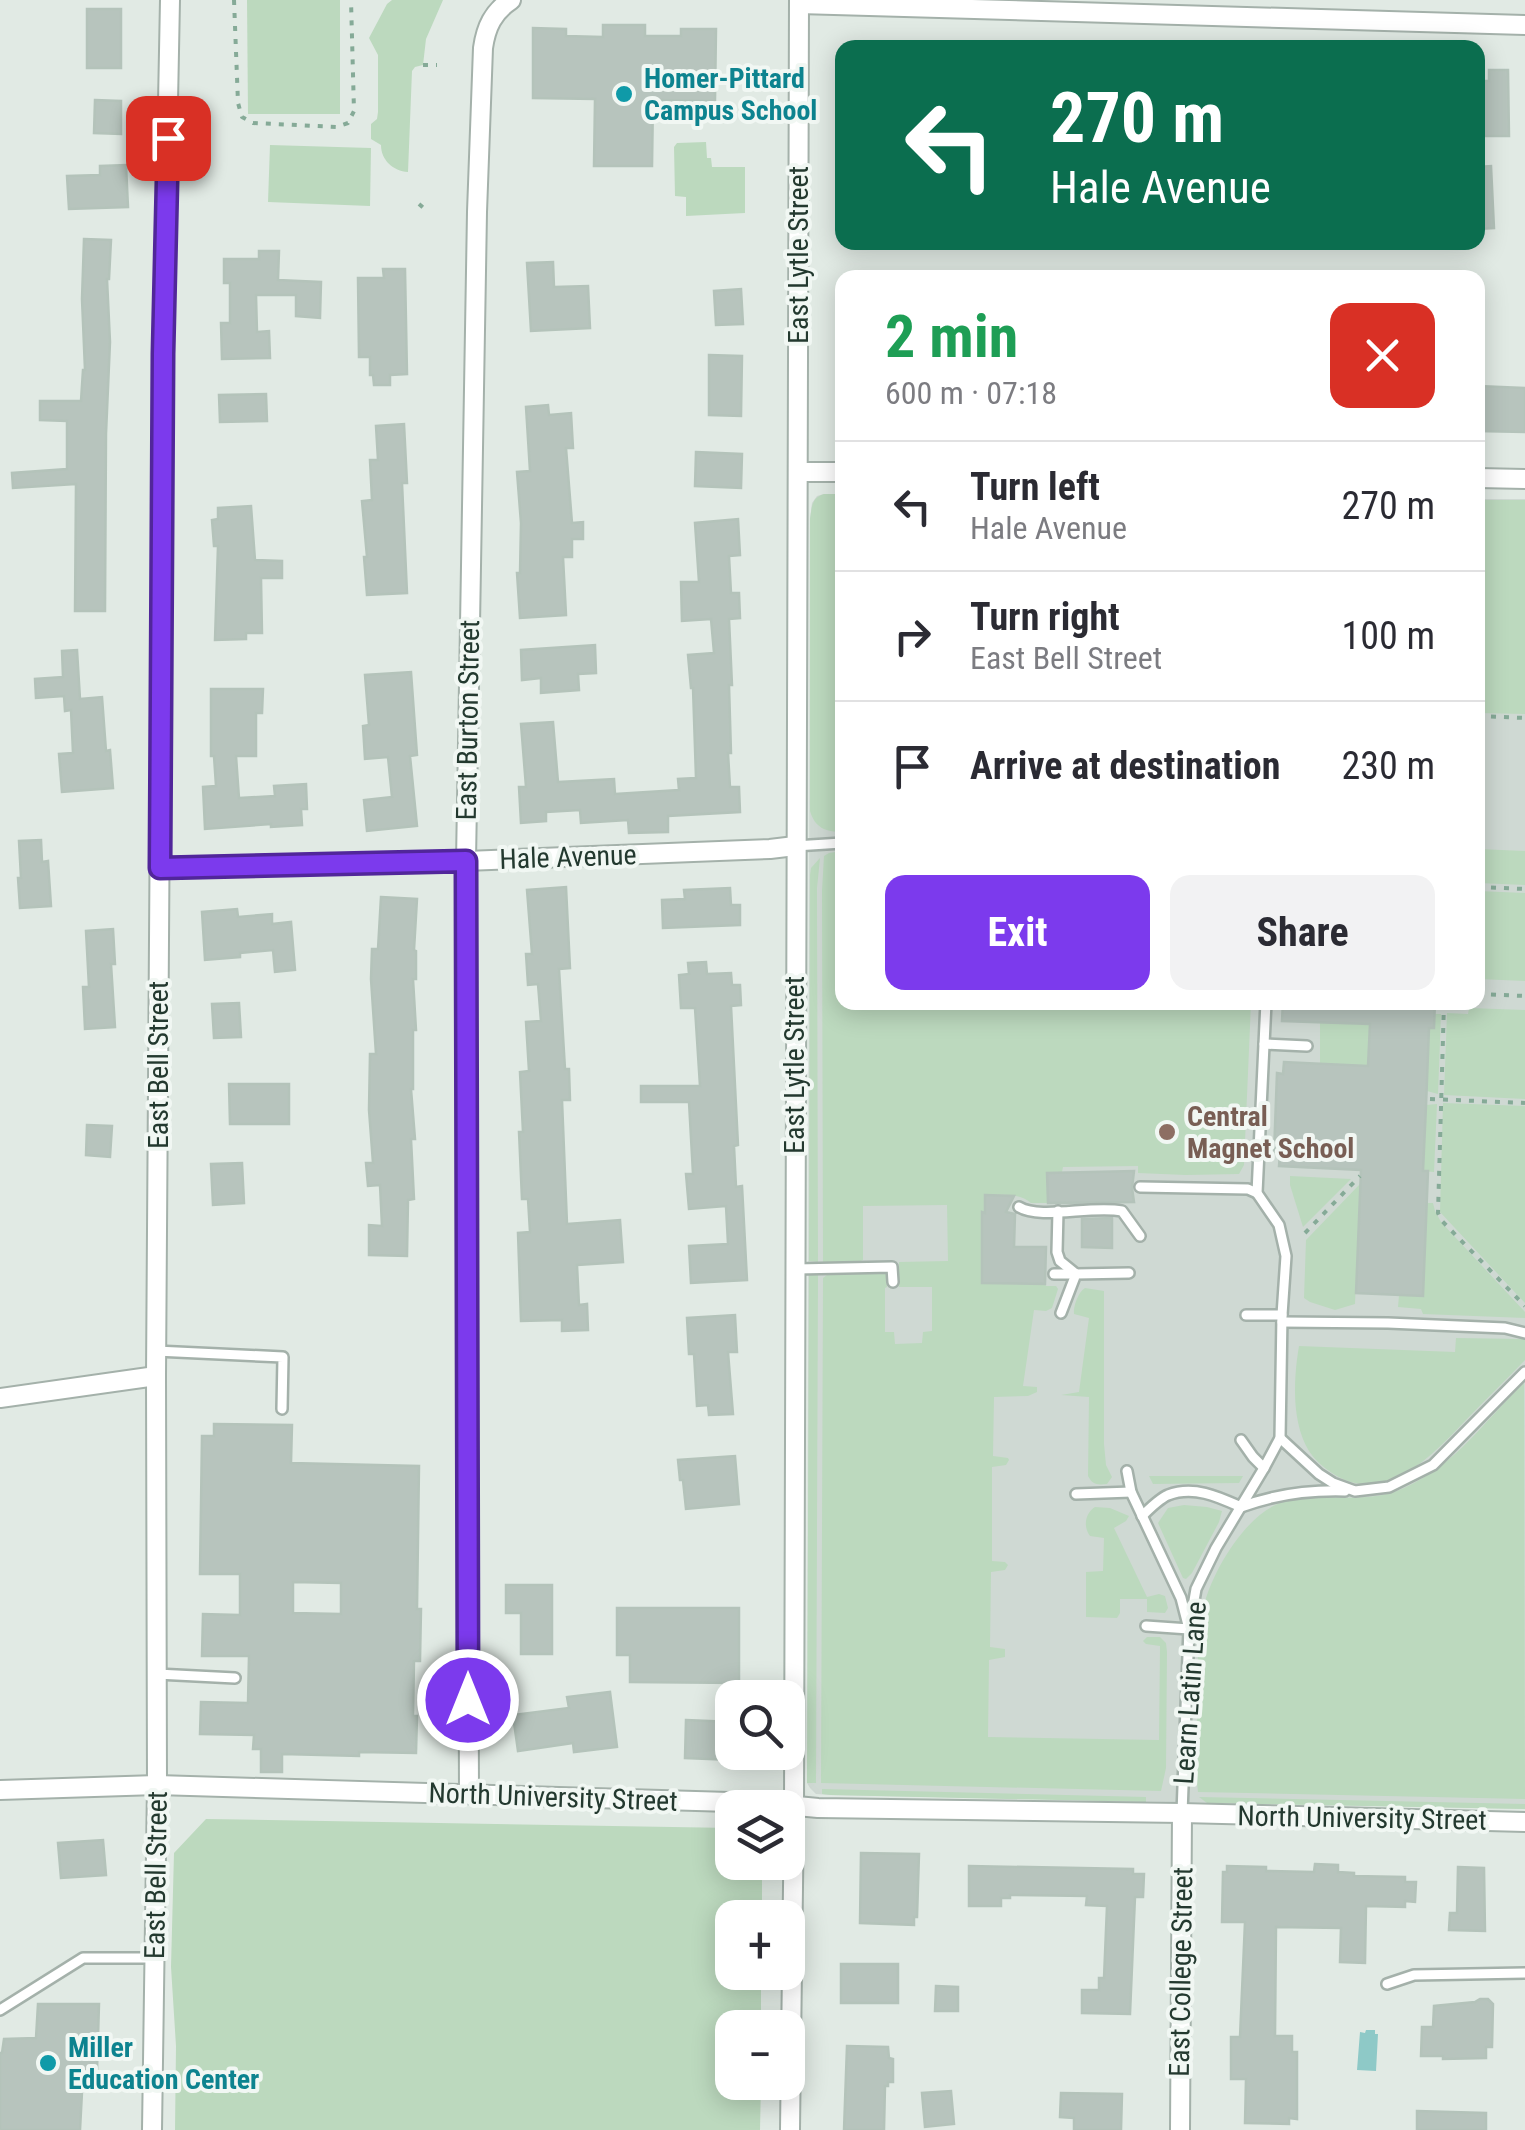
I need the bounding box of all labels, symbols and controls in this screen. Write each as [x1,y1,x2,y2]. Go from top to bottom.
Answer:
place label: Homer-Pittard Campus School [644,62,817,127]
text: 270 m [1050,77,1224,159]
icon: left [885,80,1015,210]
marker: Homer-Pittard Campus School [613,83,635,105]
pin [126,96,211,181]
icon: arrive [141,111,196,166]
text: Hale Avenue [1050,161,1271,214]
street label: East Lytle Street [782,166,815,344]
text: 2 min [885,301,1018,372]
button: close [1330,303,1435,408]
text: 600 m · 07:18 [885,374,1057,412]
text: Turn left [970,465,1100,509]
icon: left [885,479,940,534]
text: 270 m [1341,484,1435,528]
text: Hale Avenue [970,509,1127,547]
text: Turn right [970,595,1120,639]
icon: right [885,609,940,664]
text: 100 m [1341,614,1435,658]
street label: East Burton Street [450,619,486,821]
text: East Bell Street [970,639,1162,677]
icon: arrive [885,739,940,794]
text: Arrive at destination [970,744,1280,788]
text: 230 m [1341,744,1435,788]
street label: Hale Avenue [499,838,637,876]
button: Exit [885,875,1150,990]
button: Share [1170,875,1435,990]
street label: East Lytle Street [778,976,811,1154]
street label: East Bell Street [142,981,175,1149]
place label: Central Magnet School [1187,1100,1354,1165]
marker: Central Magnet School [1156,1121,1178,1143]
street label: Learn Latin Lane [1167,1600,1213,1786]
position arrow [416,1648,520,1752]
map controls [715,1680,805,2100]
button: search [715,1680,805,1770]
street label: North University Street [428,1776,678,1818]
button: layers [715,1790,805,1880]
street label: East Bell Street [138,1791,174,1959]
street label: North University Street [1237,1799,1487,1837]
street label: East College Street [1163,1867,1199,2077]
button: + [715,1900,805,1990]
button: − [715,2010,805,2100]
place label: Miller Education Center [68,2031,259,2096]
marker: Miller Education Center [37,2052,59,2074]

